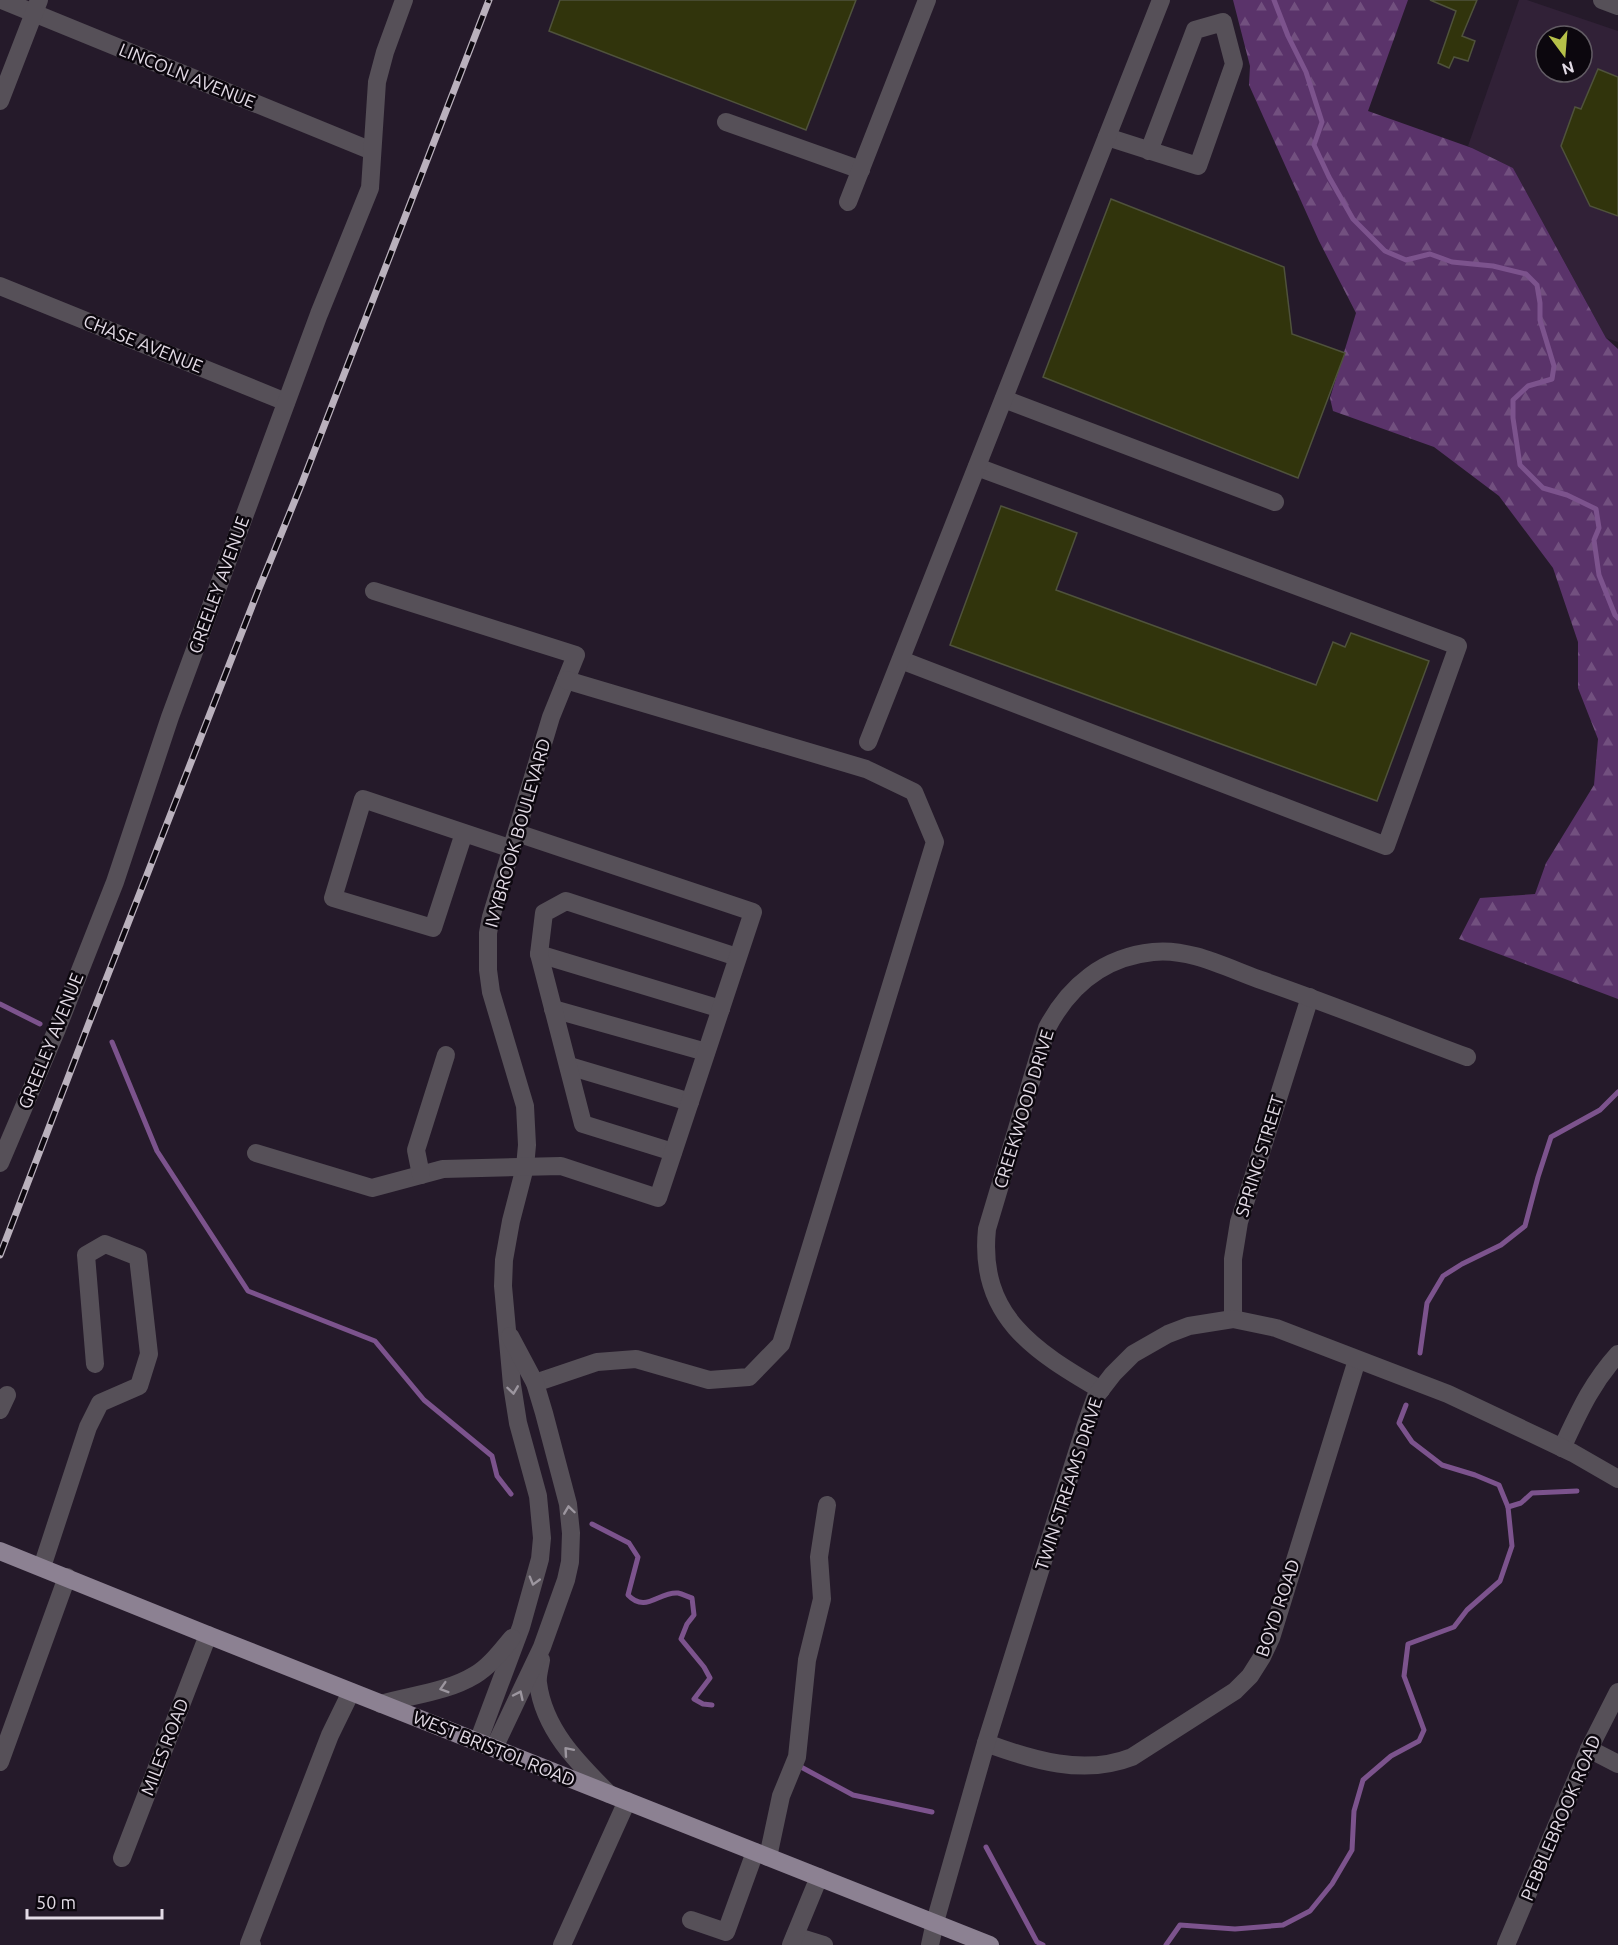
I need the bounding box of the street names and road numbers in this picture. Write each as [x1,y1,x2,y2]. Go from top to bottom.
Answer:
street label: LINCOLN AVENUE [116,39,258,112]
street label: CHASE AVENUE [81,310,206,376]
street label: GREELEY AVENUE [184,513,252,656]
street label: IVYBROOK BOULEVARD [480,736,554,930]
street label: GREELEY AVENUE [14,970,86,1111]
street label: CREEKWOOD DRIVE [989,1027,1057,1191]
street label: SPRING STREET [1231,1093,1287,1219]
street label: TWIN STREAMS DRIVE [1031,1395,1105,1573]
street label: BOYD ROAD [1251,1556,1303,1659]
street label: MILES ROAD [136,1695,192,1798]
street label: WEST BRISTOL ROAD [410,1706,578,1790]
street label: PEBBLEBROOK ROAD [1516,1732,1604,1903]

